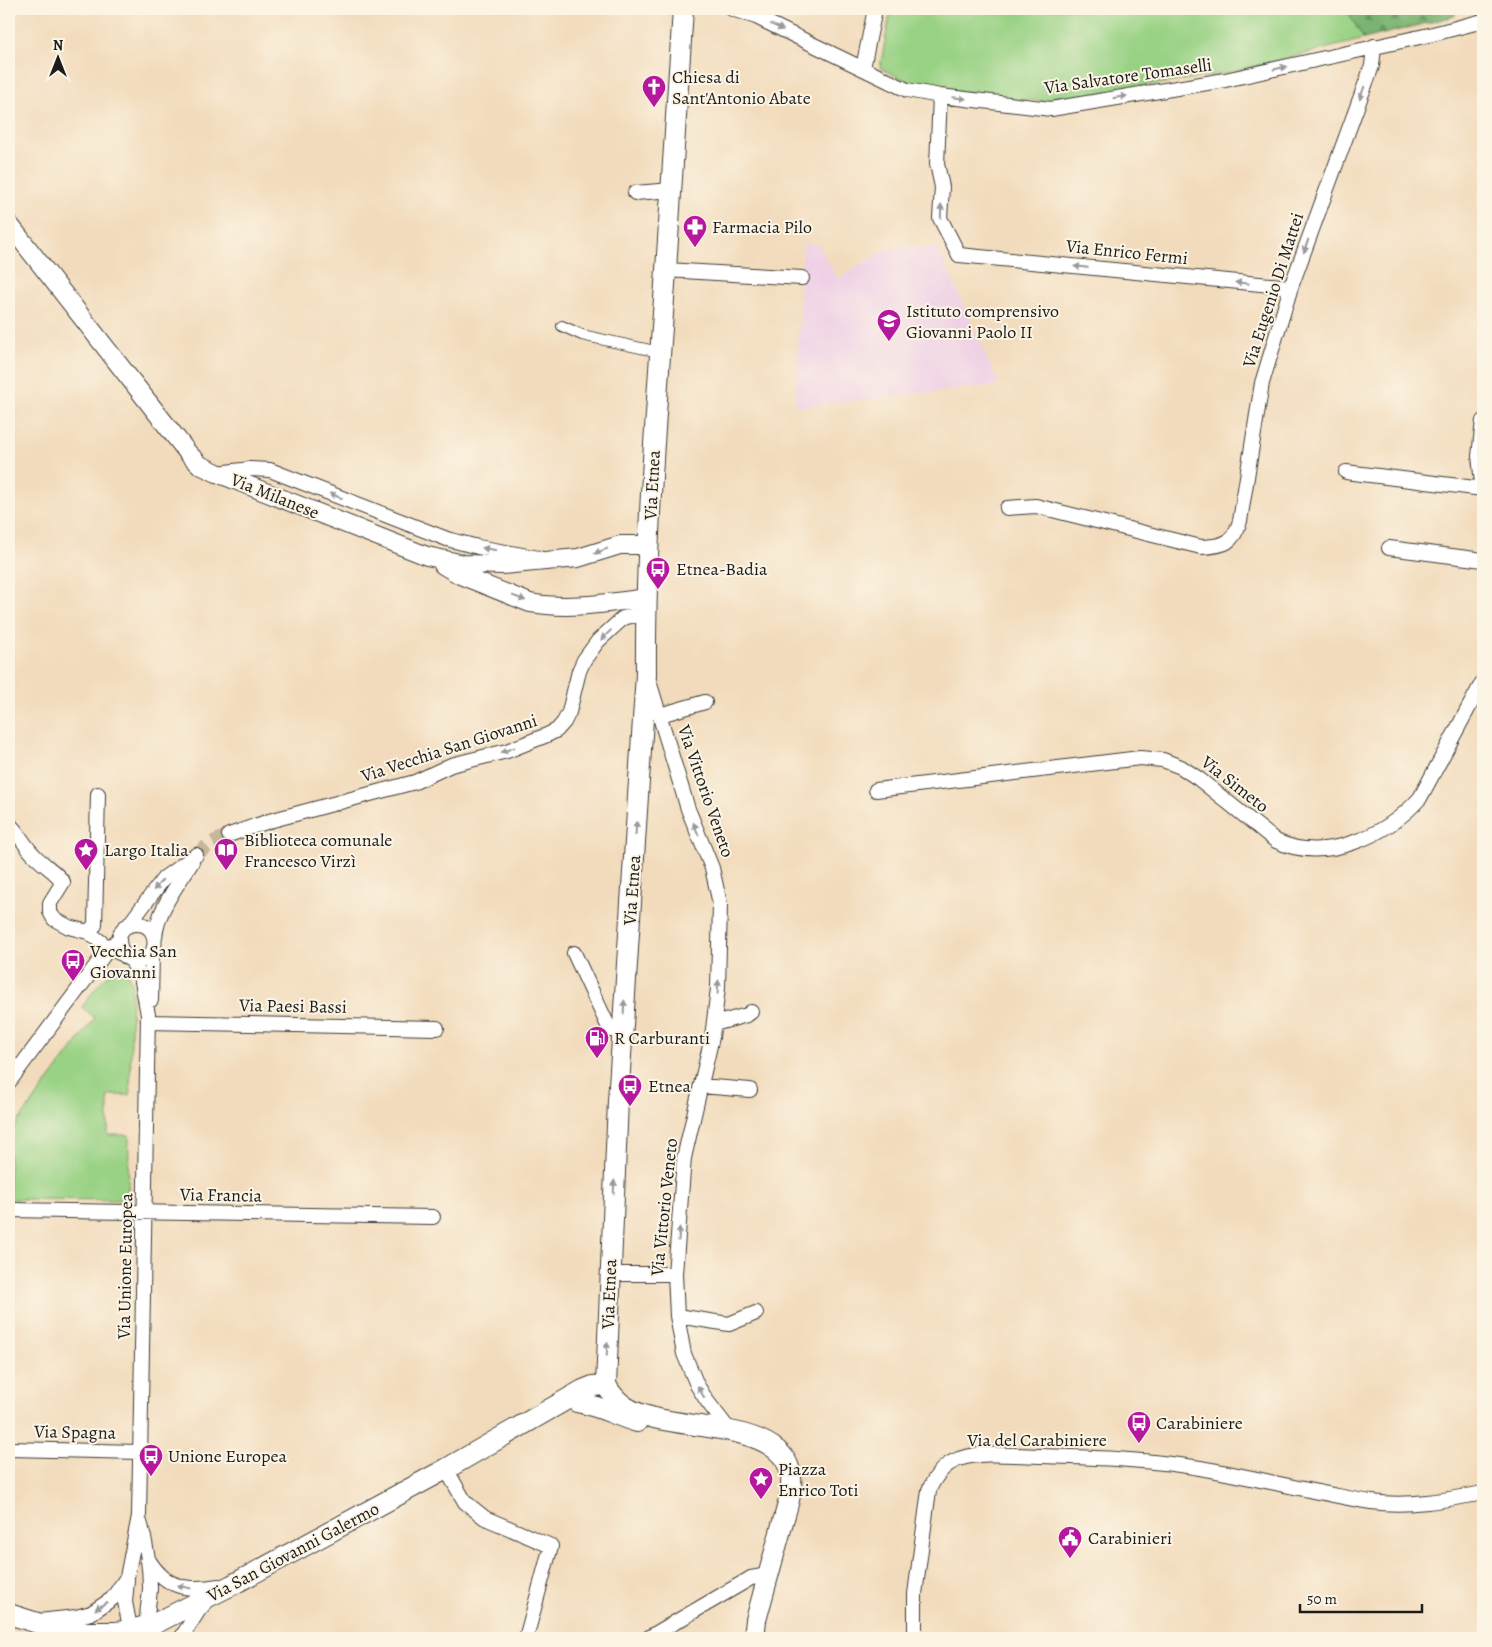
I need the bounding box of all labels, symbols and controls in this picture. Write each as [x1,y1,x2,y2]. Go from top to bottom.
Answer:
one-way arrow [770,23,784,31]
north arrow [32,32,82,82]
text: N [53,36,63,55]
street label: Via Salvatore Tomaselli [1042,52,1213,100]
one-way arrow [1272,64,1287,72]
place label: Chiesa di Sant'Antonio Abate [672,65,811,110]
church icon: Chiesa di Sant'Antonio Abate [641,74,667,108]
one-way arrow [1358,86,1366,101]
one-way arrow [1112,93,1128,101]
one-way arrow [952,94,968,102]
one-way arrow [937,202,945,218]
street label: Via Eugenio Di Mattei [1236,209,1309,372]
pharmacy icon: Farmacia Pilo [682,214,708,248]
place label: Farmacia Pilo [712,215,812,239]
street label: Via Enrico Fermi [1064,234,1189,270]
one-way arrow [1302,238,1309,253]
one-way arrow [1072,263,1088,271]
one-way arrow [1234,278,1250,286]
place label: Istituto comprensivo Giovanni Paolo II [906,299,1059,344]
school or university icon: Istituto comprensivo Giovanni Paolo II [876,308,902,342]
street label: Via Etnea [638,449,666,522]
street label: Via Milanese [226,467,323,525]
one-way arrow [328,492,343,500]
one-way arrow [481,545,497,553]
one-way arrow [594,548,608,556]
bus stop icon: Etnea-Badia [645,556,671,590]
place label: Etnea-Badia [676,557,768,581]
one-way arrow [512,595,526,603]
one-way arrow [600,629,612,641]
street label: Via Vecchia San Giovanni [357,708,540,788]
street label: Via Vittorio Veneto [672,721,740,860]
one-way arrow [500,746,515,754]
street label: Via Simeto [1195,749,1274,818]
one-way arrow [632,819,640,835]
one-way arrow [692,822,700,836]
place label: Biblioteca comunale Francesco Virzì [244,828,392,873]
place icon: Largo Italia [73,837,99,871]
library icon: Biblioteca comunale Francesco Virzì [213,837,239,871]
place label: Largo Italia [104,838,189,862]
street label: Via Etnea [618,854,646,927]
one-way arrow [152,879,164,891]
place label: Vecchia San Giovanni [89,939,177,984]
bus stop icon: Vecchia San Giovanni [60,948,86,982]
one-way arrow [714,979,722,995]
street label: Via Paesi Bassi [238,993,347,1019]
one-way arrow [621,999,629,1015]
fuel station icon: R Carburanti [584,1025,610,1059]
place label: R Carburanti [614,1026,710,1050]
bus stop icon: Etnea [617,1073,643,1107]
place label: Etnea [648,1074,692,1098]
street label: Via Vittorio Veneto [645,1137,683,1278]
one-way arrow [610,1179,618,1195]
street label: Via Francia [179,1182,263,1208]
street label: Via Unione Europea [112,1192,138,1340]
one-way arrow [675,1225,683,1241]
street label: Via Etnea [596,1258,622,1330]
one-way arrow [603,1341,611,1357]
one-way arrow [697,1385,706,1398]
bus stop icon: Carabiniere [1126,1410,1152,1444]
place label: Carabiniere [1156,1411,1243,1435]
street label: Via Spagna [33,1419,117,1445]
street label: Via del Carabiniere [966,1428,1107,1452]
bus stop icon: Unione Europea [138,1443,164,1477]
place label: Unione Europea [168,1444,288,1468]
place label: Piazza Enrico Toti [778,1457,859,1502]
place icon: Piazza Enrico Toti [748,1466,774,1500]
street label: Via San Giovanni Galermo [202,1496,383,1608]
public building icon: Carabinieri [1057,1525,1083,1559]
place label: Carabinieri [1088,1526,1172,1550]
scale bar [1300,1582,1422,1614]
one-way arrow [177,1583,192,1591]
text: 50 m [1307,1589,1337,1609]
one-way arrow [95,1601,108,1611]

